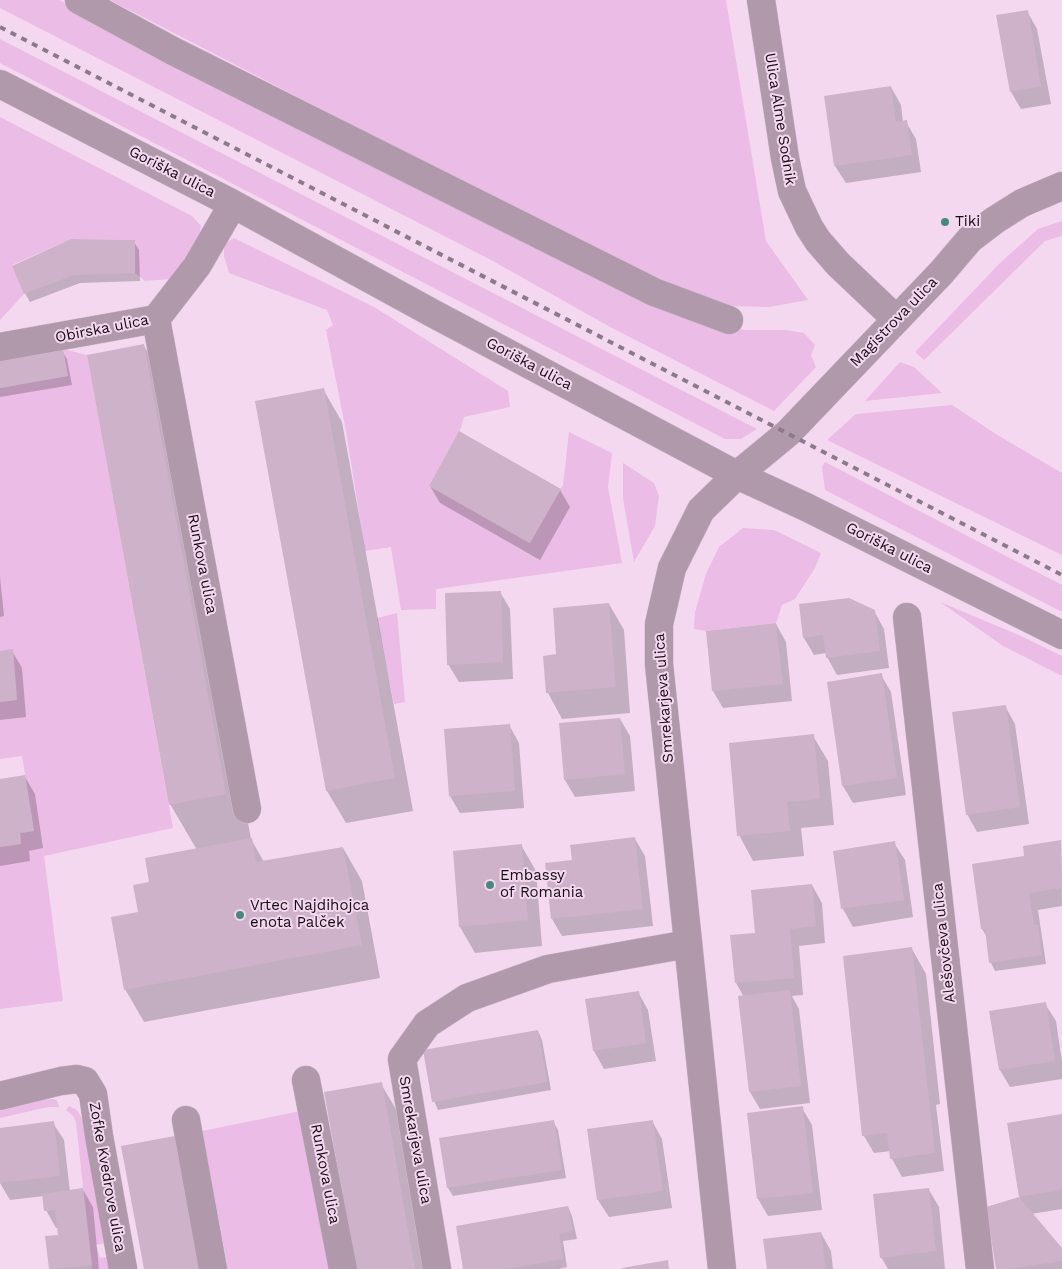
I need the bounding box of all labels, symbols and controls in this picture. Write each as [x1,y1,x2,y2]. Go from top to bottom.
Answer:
street label: Ulica Alme Sodnik [761,52,799,186]
street label: Goriška ulica [126,143,218,201]
place label: Tiki [955,213,980,231]
marker: Tiki [939,216,951,228]
street label: Magistrova ulica [846,273,942,371]
street label: Obirska ulica [54,311,150,347]
street label: Goriška ulica [483,334,575,394]
street label: Runkova ulica [183,512,221,616]
street label: Goriška ulica [843,519,935,577]
street label: Smrekarjeva ulica [650,633,678,763]
place label: Embassy of Romania [500,867,583,902]
marker: Embassy of Romania [484,879,496,891]
street label: Alešovčeva ulica [929,882,959,1004]
place label: Vrtec Najdihojca enota Palček [250,897,369,932]
marker: Vrtec Najdihojca enota Palček [234,909,246,921]
street label: Smrekarjeva ulica [395,1075,435,1205]
street label: Zofke Kvedrove ulica [85,1101,129,1253]
street label: Runkova ulica [306,1122,344,1226]

